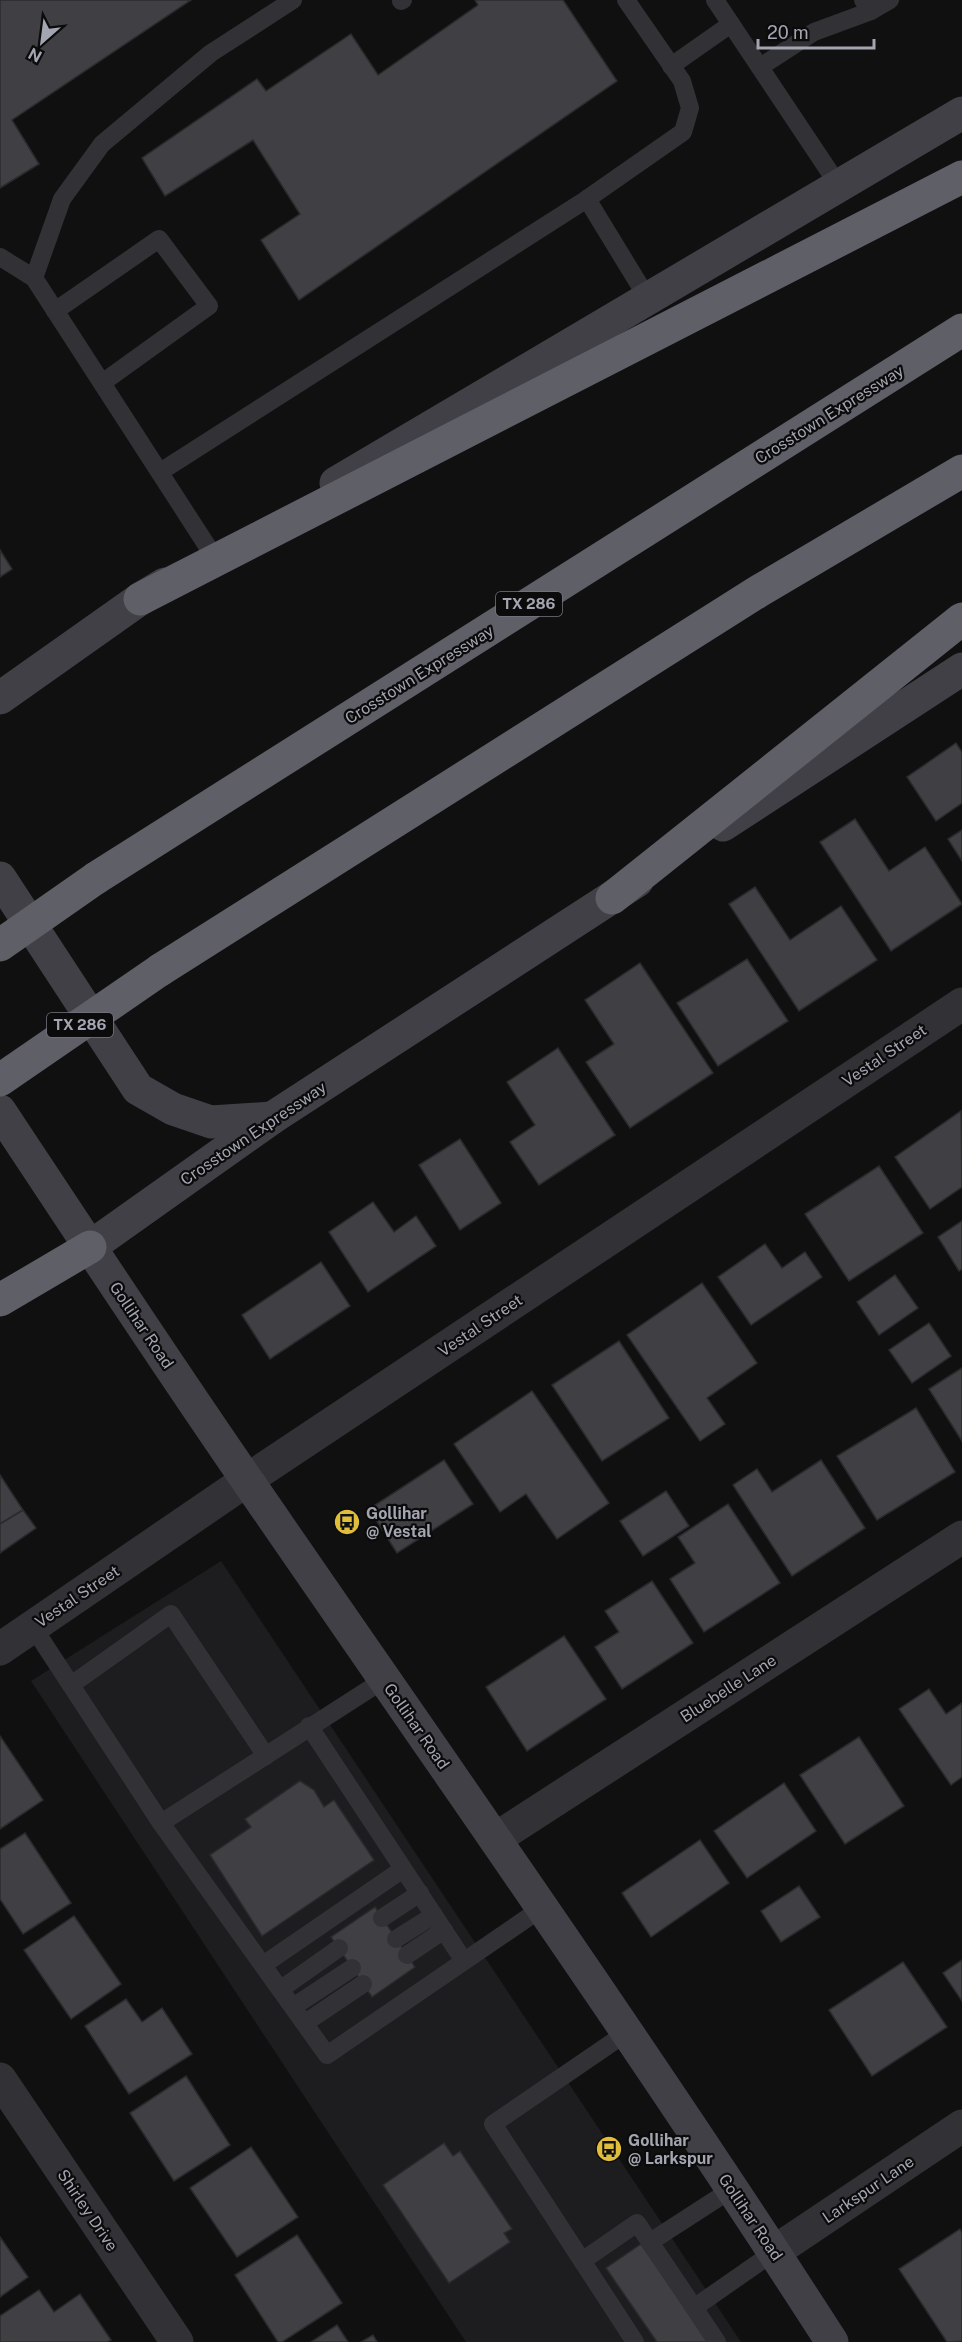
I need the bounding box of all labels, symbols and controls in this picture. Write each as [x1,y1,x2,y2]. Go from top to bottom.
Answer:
north arrow [12,12,72,72]
scale bar [758,12,874,50]
text: 20 m [767,22,809,43]
text: N [25,43,45,66]
street label: Crosstown Expressway [751,361,907,468]
road number: TX 286 [496,592,562,616]
street label: Crosstown Expressway [341,621,497,728]
road number: TX 286 [47,1013,113,1037]
street label: Vestal Street [839,1020,930,1091]
street label: Crosstown Expressway [177,1077,330,1189]
street label: Gollihar Road [106,1278,178,1372]
street label: Vestal Street [435,1290,526,1361]
place label: Gollihar @ Vestal [366,1504,431,1541]
bus stop icon: Gollihar @ Vestal [332,1507,362,1537]
street label: Vestal Street [32,1561,123,1632]
street label: Bluebelle Lane [677,1650,780,1726]
street label: Gollihar Road [380,1680,453,1773]
place label: Gollihar @ Larkspur [628,2131,713,2168]
bus stop icon: Gollihar @ Larkspur [594,2134,624,2164]
street label: Larkspur Lane [819,2152,918,2227]
street label: Shirley Drive [53,2166,122,2255]
street label: Gollihar Road [715,2170,787,2264]

